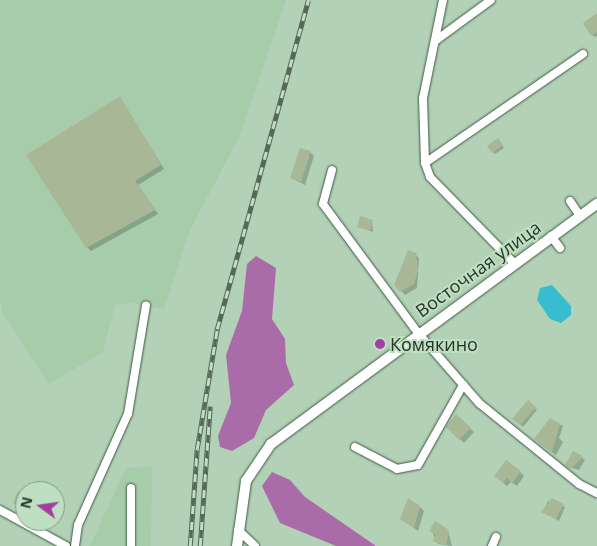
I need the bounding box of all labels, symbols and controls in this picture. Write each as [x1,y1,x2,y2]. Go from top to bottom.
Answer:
street label: Восточная улица [411,216,545,322]
place label: Комякино [390,333,478,355]
marker: Комякино [374,338,386,350]
north arrow [15,481,65,531]
text: N [15,495,37,510]

